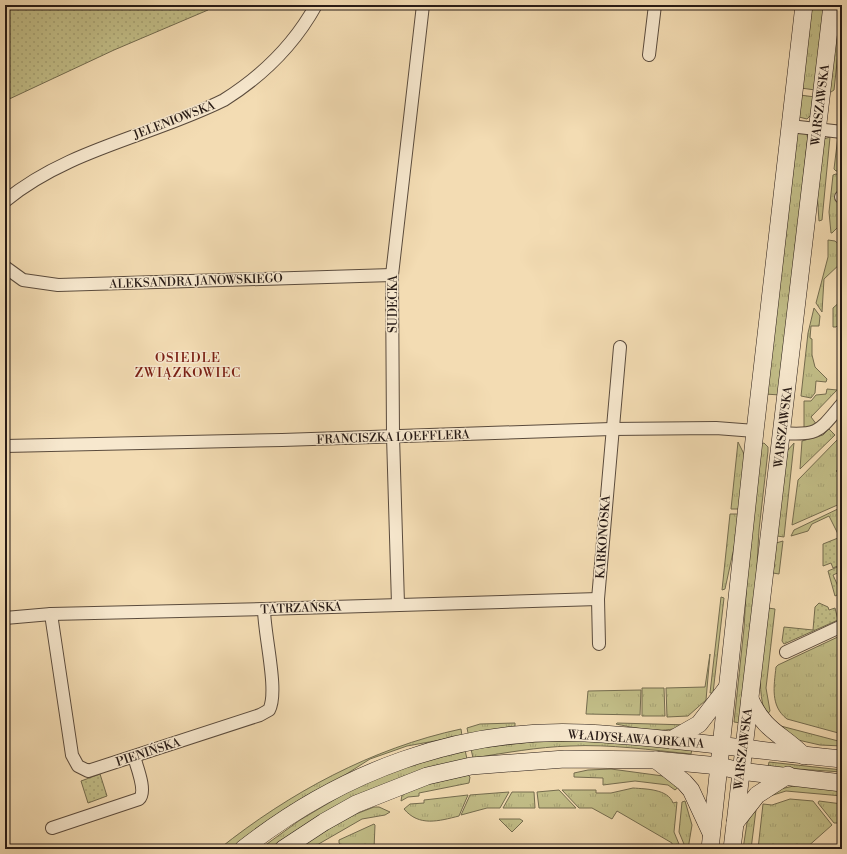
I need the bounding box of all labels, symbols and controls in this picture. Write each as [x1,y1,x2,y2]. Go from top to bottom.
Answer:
street label: WARSZAWSKA [808,63,833,148]
street label: JELENIOWSKA [130,98,218,143]
street label: ALEKSANDRA JANOWSKIEGO [108,271,283,292]
street label: SUDECKA [386,274,401,333]
district label: OSIEDLE ZWIĄZKOWIEC [135,350,241,381]
street label: WARSZAWSKA [771,385,796,470]
street label: FRANCISZKA LOEFFLERA [316,427,471,448]
street label: KARKONOSKA [593,494,614,579]
street label: TATRZAŃSKA [260,598,343,617]
street label: WARSZAWSKA [731,707,756,792]
street label: WŁADYSŁAWA ORKANA [566,727,705,752]
street label: PIENIŃSKA [113,733,183,770]

